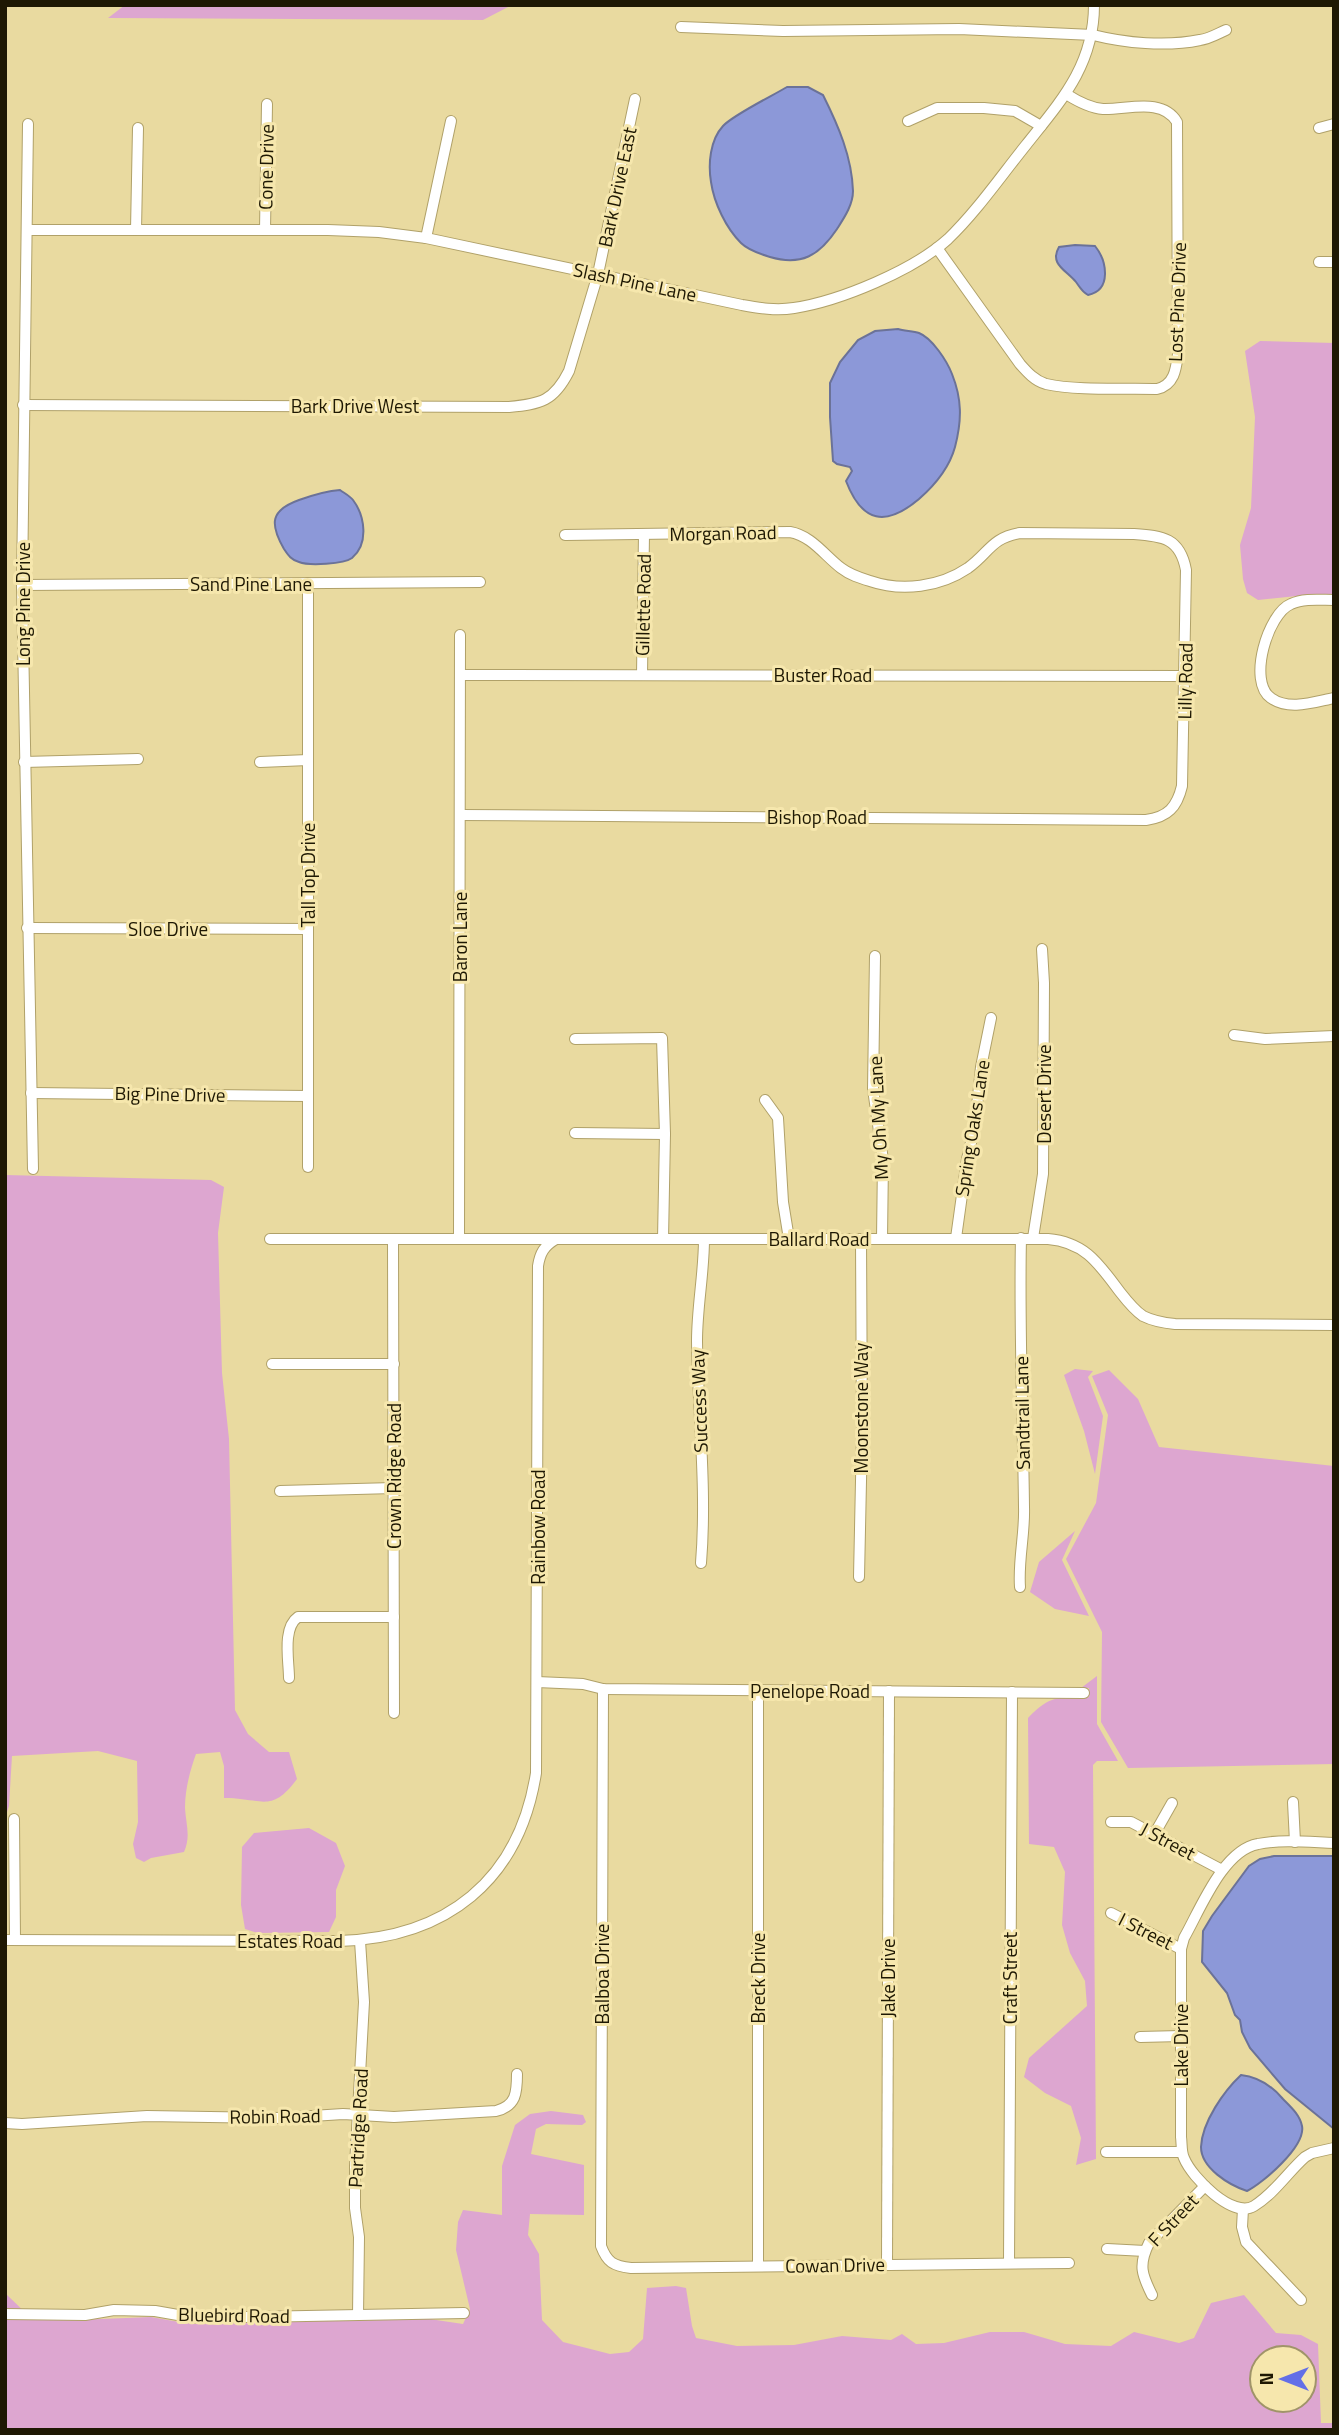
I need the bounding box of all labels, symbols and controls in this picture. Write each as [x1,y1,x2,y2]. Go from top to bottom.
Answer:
street label: Cone Drive [250,124,281,210]
street label: Bark Drive East [590,124,643,250]
street label: Lost Pine Drive [1160,242,1193,362]
street label: Slash Pine Lane [571,254,699,309]
street label: Bark Drive West [291,391,420,420]
street label: Morgan Road [669,517,777,548]
street label: Long Pine Drive [8,542,37,666]
street label: Gillette Road [627,554,658,656]
street label: Sand Pine Lane [190,569,312,598]
street label: Lilly Road [1169,642,1200,720]
street label: Buster Road [774,660,872,689]
street label: Bishop Road [767,802,867,831]
street label: Tall Top Drive [293,823,322,927]
street label: Baron Lane [445,892,474,982]
street label: Sloe Drive [128,914,208,943]
street label: Desert Drive [1029,1044,1058,1144]
street label: My Oh My Lane [860,1055,895,1181]
street label: Spring Oaks Lane [946,1058,997,1198]
street label: Big Pine Drive [114,1078,226,1109]
street label: Ballard Road [768,1224,870,1253]
street label: Moonstone Way [846,1343,875,1473]
street label: Success Way [682,1349,715,1453]
street label: Sandtrail Lane [1006,1356,1037,1470]
street label: Crown Ridge Road [379,1403,408,1549]
street label: Rainbow Road [523,1469,552,1585]
street label: Penelope Road [750,1676,870,1705]
street label: J Street [1136,1814,1201,1867]
street label: I Street [1114,1905,1179,1957]
street label: Balboa Drive [587,1924,616,2024]
street label: Estates Road [237,1926,343,1955]
street label: Craft Street [995,1931,1024,2024]
street label: Breck Drive [743,1933,772,2023]
street label: Jake Drive [873,1938,902,2018]
street label: Lake Drive [1166,2004,1195,2086]
street label: Partridge Road [340,2068,375,2188]
street label: Robin Road [229,2100,321,2131]
street label: F Street [1140,2186,1205,2253]
street label: Cowan Drive [785,2249,885,2280]
street label: Bluebird Road [178,2299,290,2330]
north arrow [1248,2344,1318,2414]
text: N [1251,2372,1280,2386]

